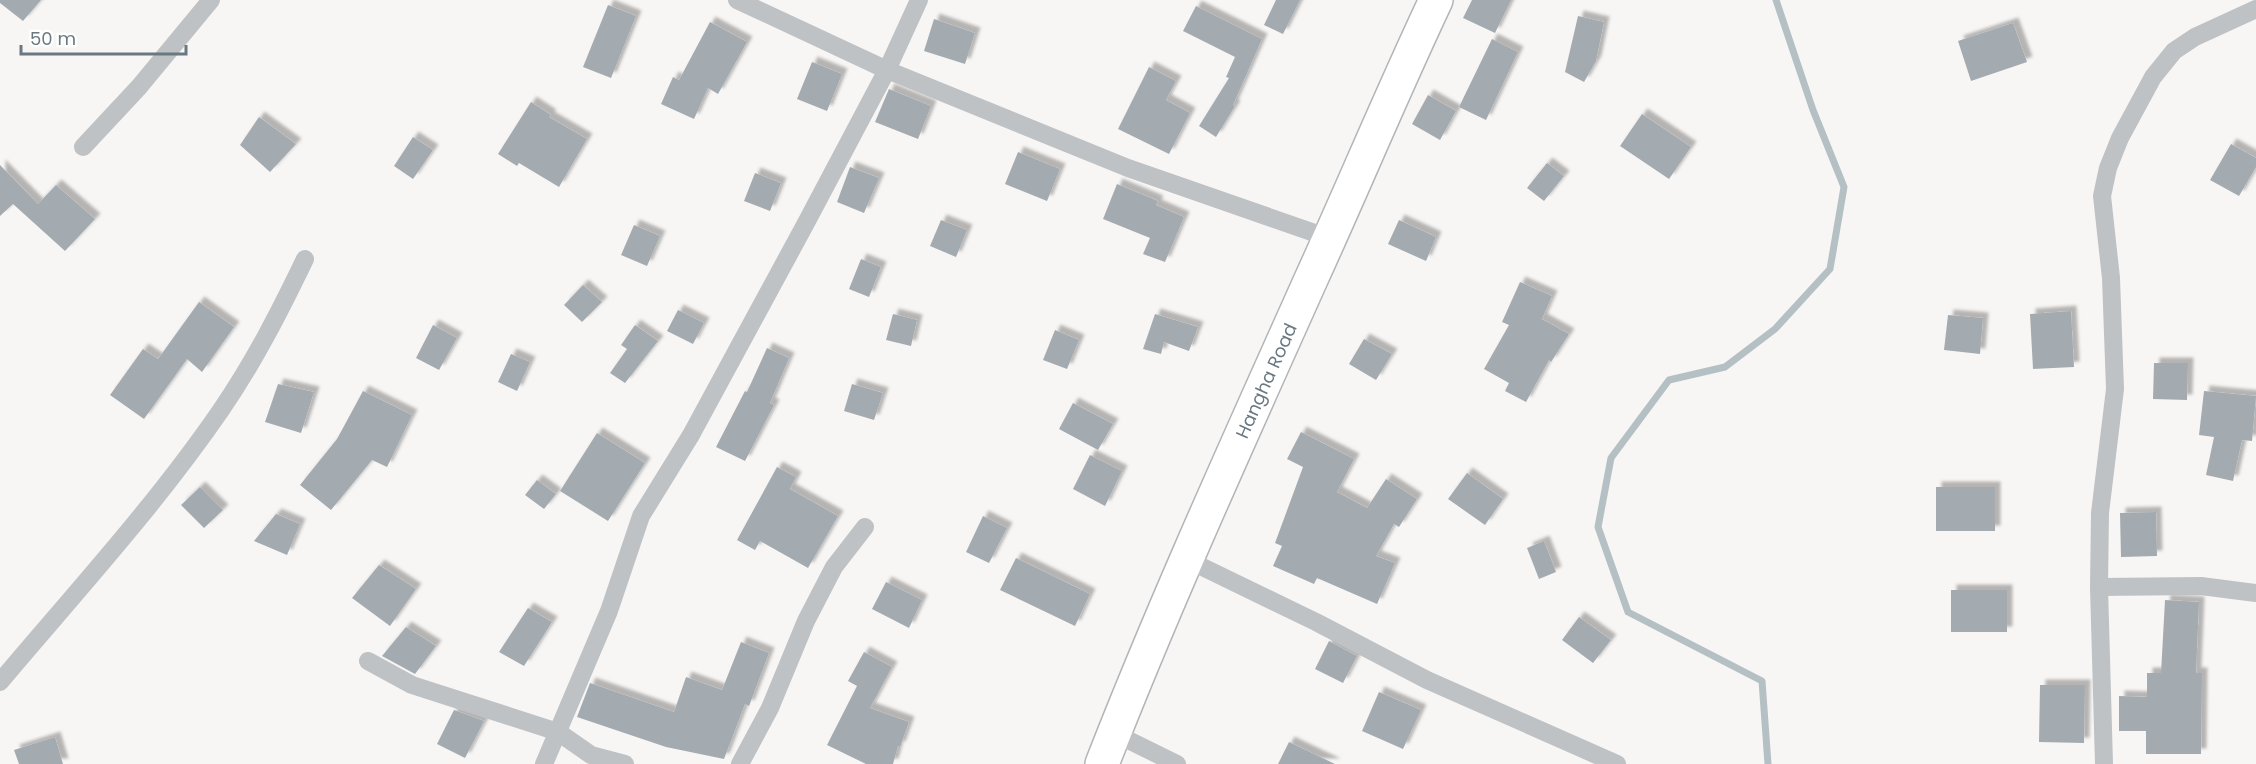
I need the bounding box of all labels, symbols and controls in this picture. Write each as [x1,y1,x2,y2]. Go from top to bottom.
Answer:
scale bar [21,18,186,56]
text: 50 m [30,26,76,51]
street label: Hangha Road [1229,319,1302,442]

